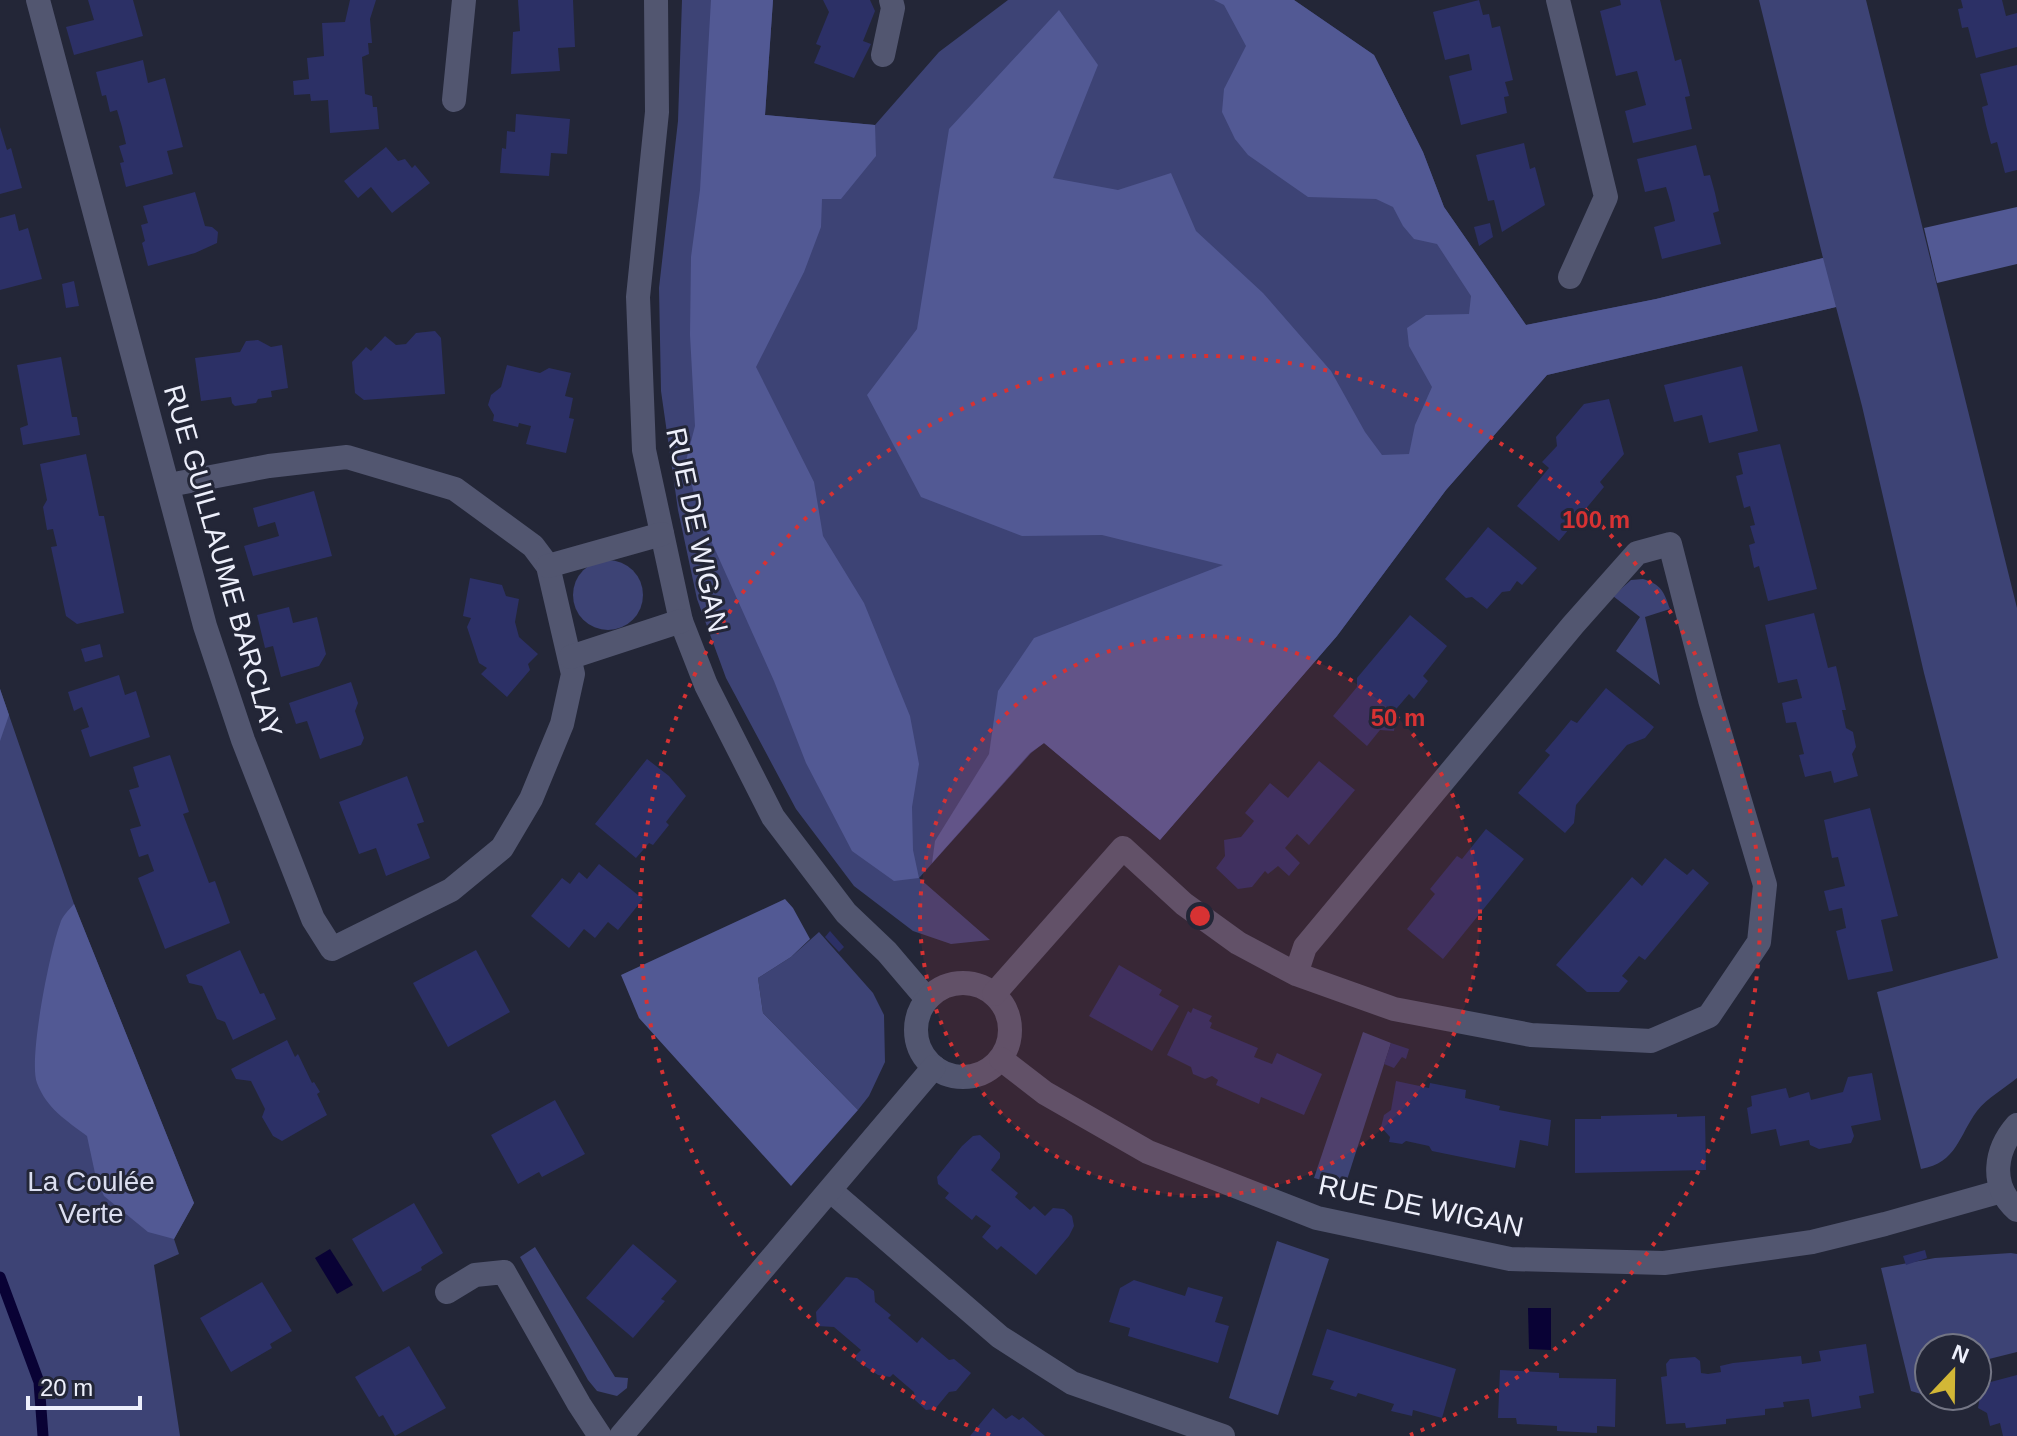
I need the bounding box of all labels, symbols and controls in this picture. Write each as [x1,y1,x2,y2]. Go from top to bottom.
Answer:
street label: RUE GUILLAUME BARCLAY [158,381,288,741]
street label: RUE DE WIGAN [660,425,734,635]
text: 100 m [1562,506,1630,533]
text: 50 m [1371,704,1425,731]
centre of rings [1186,902,1214,930]
park label: La Coulée Verte [27,1166,155,1229]
street label: RUE DE WIGAN [1316,1169,1526,1243]
north arrow [1913,1332,1993,1412]
text: N [1948,1339,1972,1368]
scale bar [28,1360,140,1410]
text: 20 m [40,1374,93,1401]

